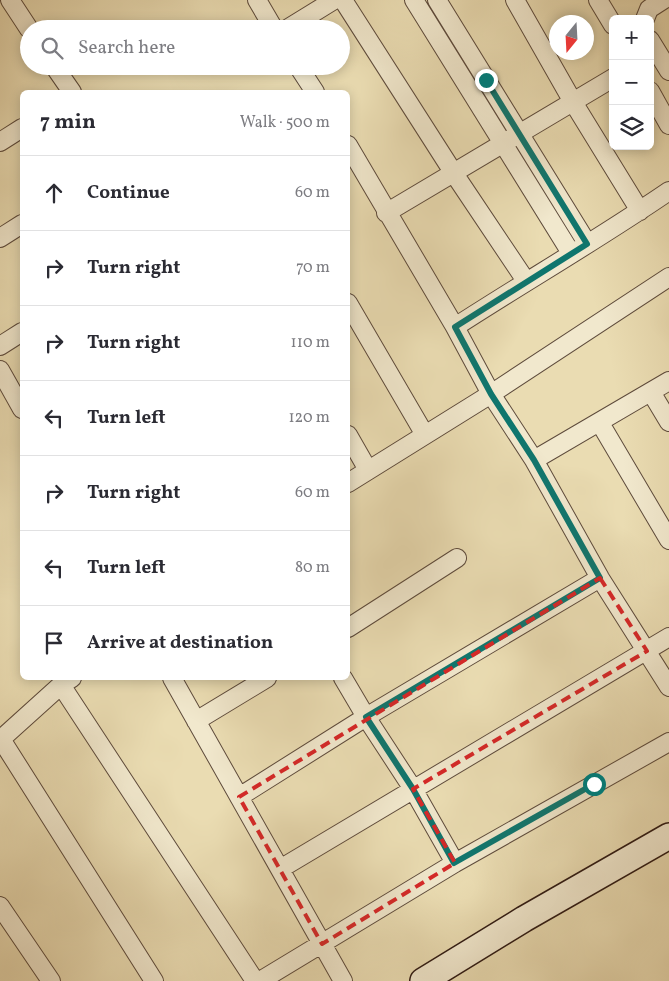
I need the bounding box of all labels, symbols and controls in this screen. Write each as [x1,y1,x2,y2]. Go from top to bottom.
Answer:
north arrow [549,15,594,60]
map controls [609,15,654,150]
button: + [609,15,654,60]
search box [20,20,350,75]
icon: search [38,34,66,62]
text: Search here [78,35,175,61]
button: − [609,60,654,105]
route end [475,69,498,92]
button: layers [609,105,654,150]
text: 7 min [40,108,96,137]
text: Walk · 500 m [240,112,330,134]
icon: ahead [40,179,68,207]
text: Continue [87,180,170,206]
text: 60 m [295,182,330,204]
icon: right [40,254,68,282]
text: Turn right [87,255,180,281]
text: 70 m [296,257,330,279]
icon: right [40,329,68,357]
text: Turn right [87,330,180,356]
text: 110 m [291,332,330,354]
icon: left [40,404,68,432]
text: Turn left [87,405,166,431]
text: 120 m [288,407,330,429]
icon: right [40,479,68,507]
text: Turn right [87,480,180,506]
text: 60 m [295,482,330,504]
icon: left [40,554,68,582]
text: Turn left [87,555,166,581]
text: 80 m [295,557,330,579]
icon: arrive [40,629,68,657]
text: Arrive at destination [87,630,273,656]
route start [583,773,606,796]

